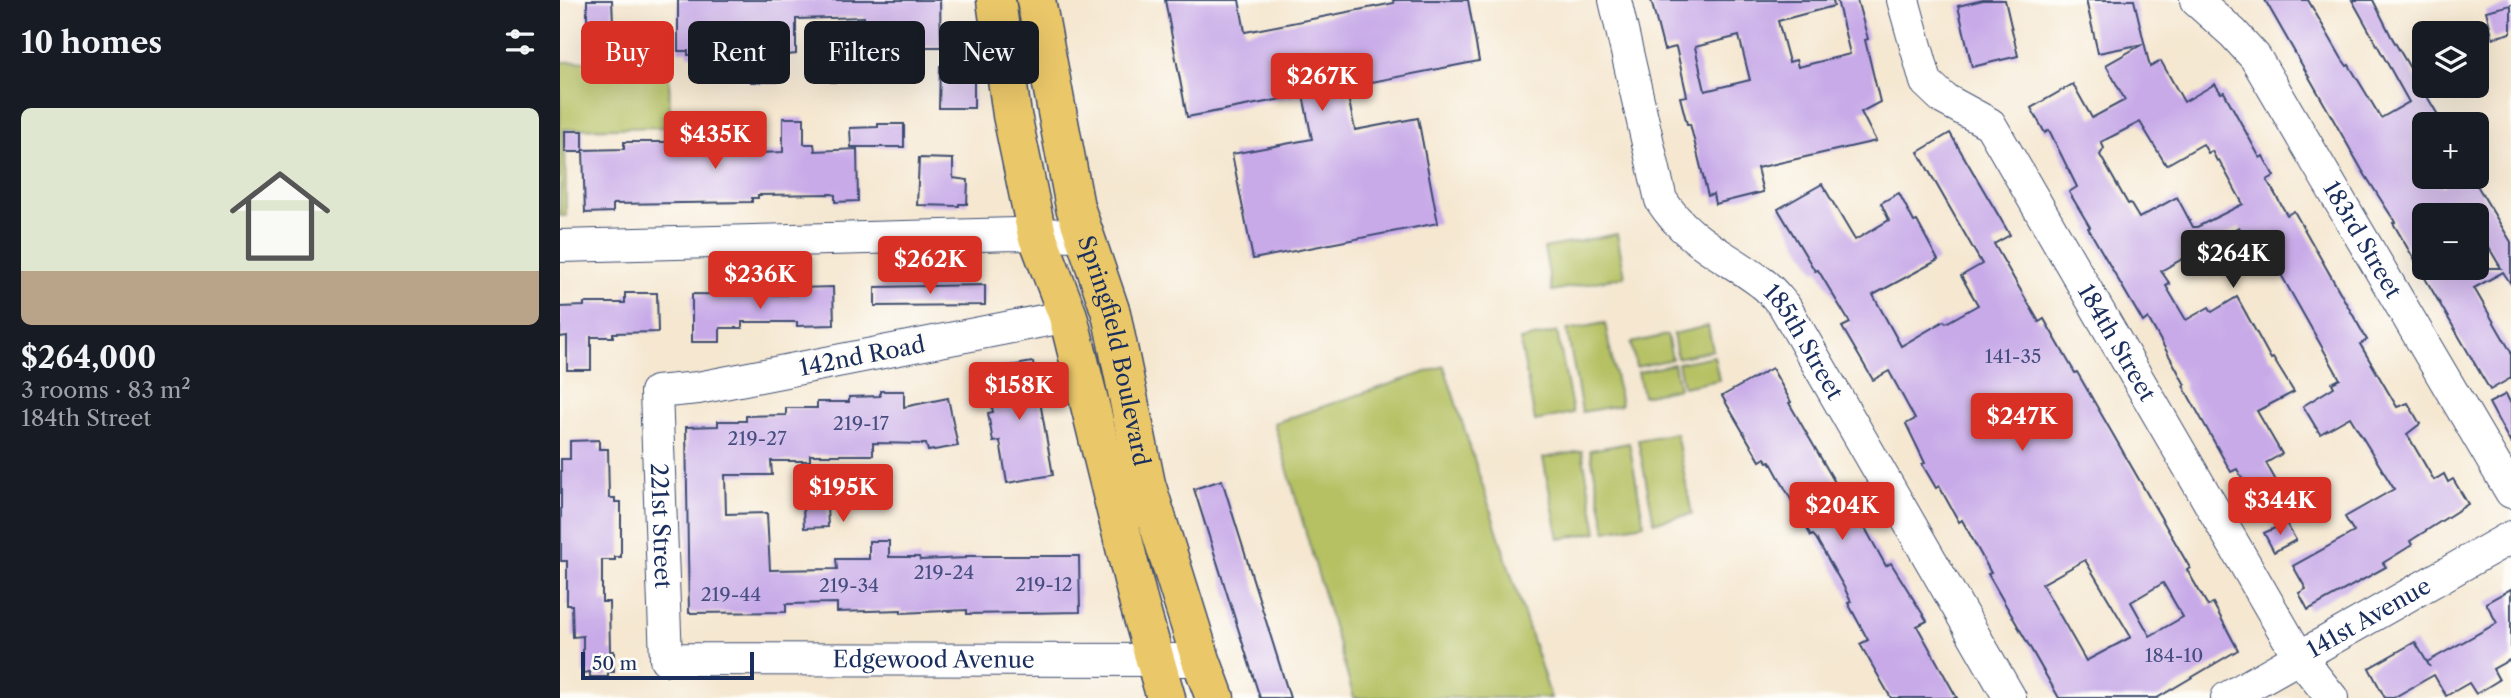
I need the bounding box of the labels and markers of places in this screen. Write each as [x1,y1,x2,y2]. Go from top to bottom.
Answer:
pin: $267K [1273,54,1371,113]
pin: $435K [666,111,764,171]
pin: $264K [2184,230,2282,290]
pin: $262K [881,236,979,296]
pin: $236K [711,252,809,311]
pin: $158K [970,362,1068,422]
pin: $247K [1973,393,2071,453]
pin: $195K [794,464,892,524]
pin: $344K [2231,477,2329,537]
pin: $204K [1793,482,1891,542]

